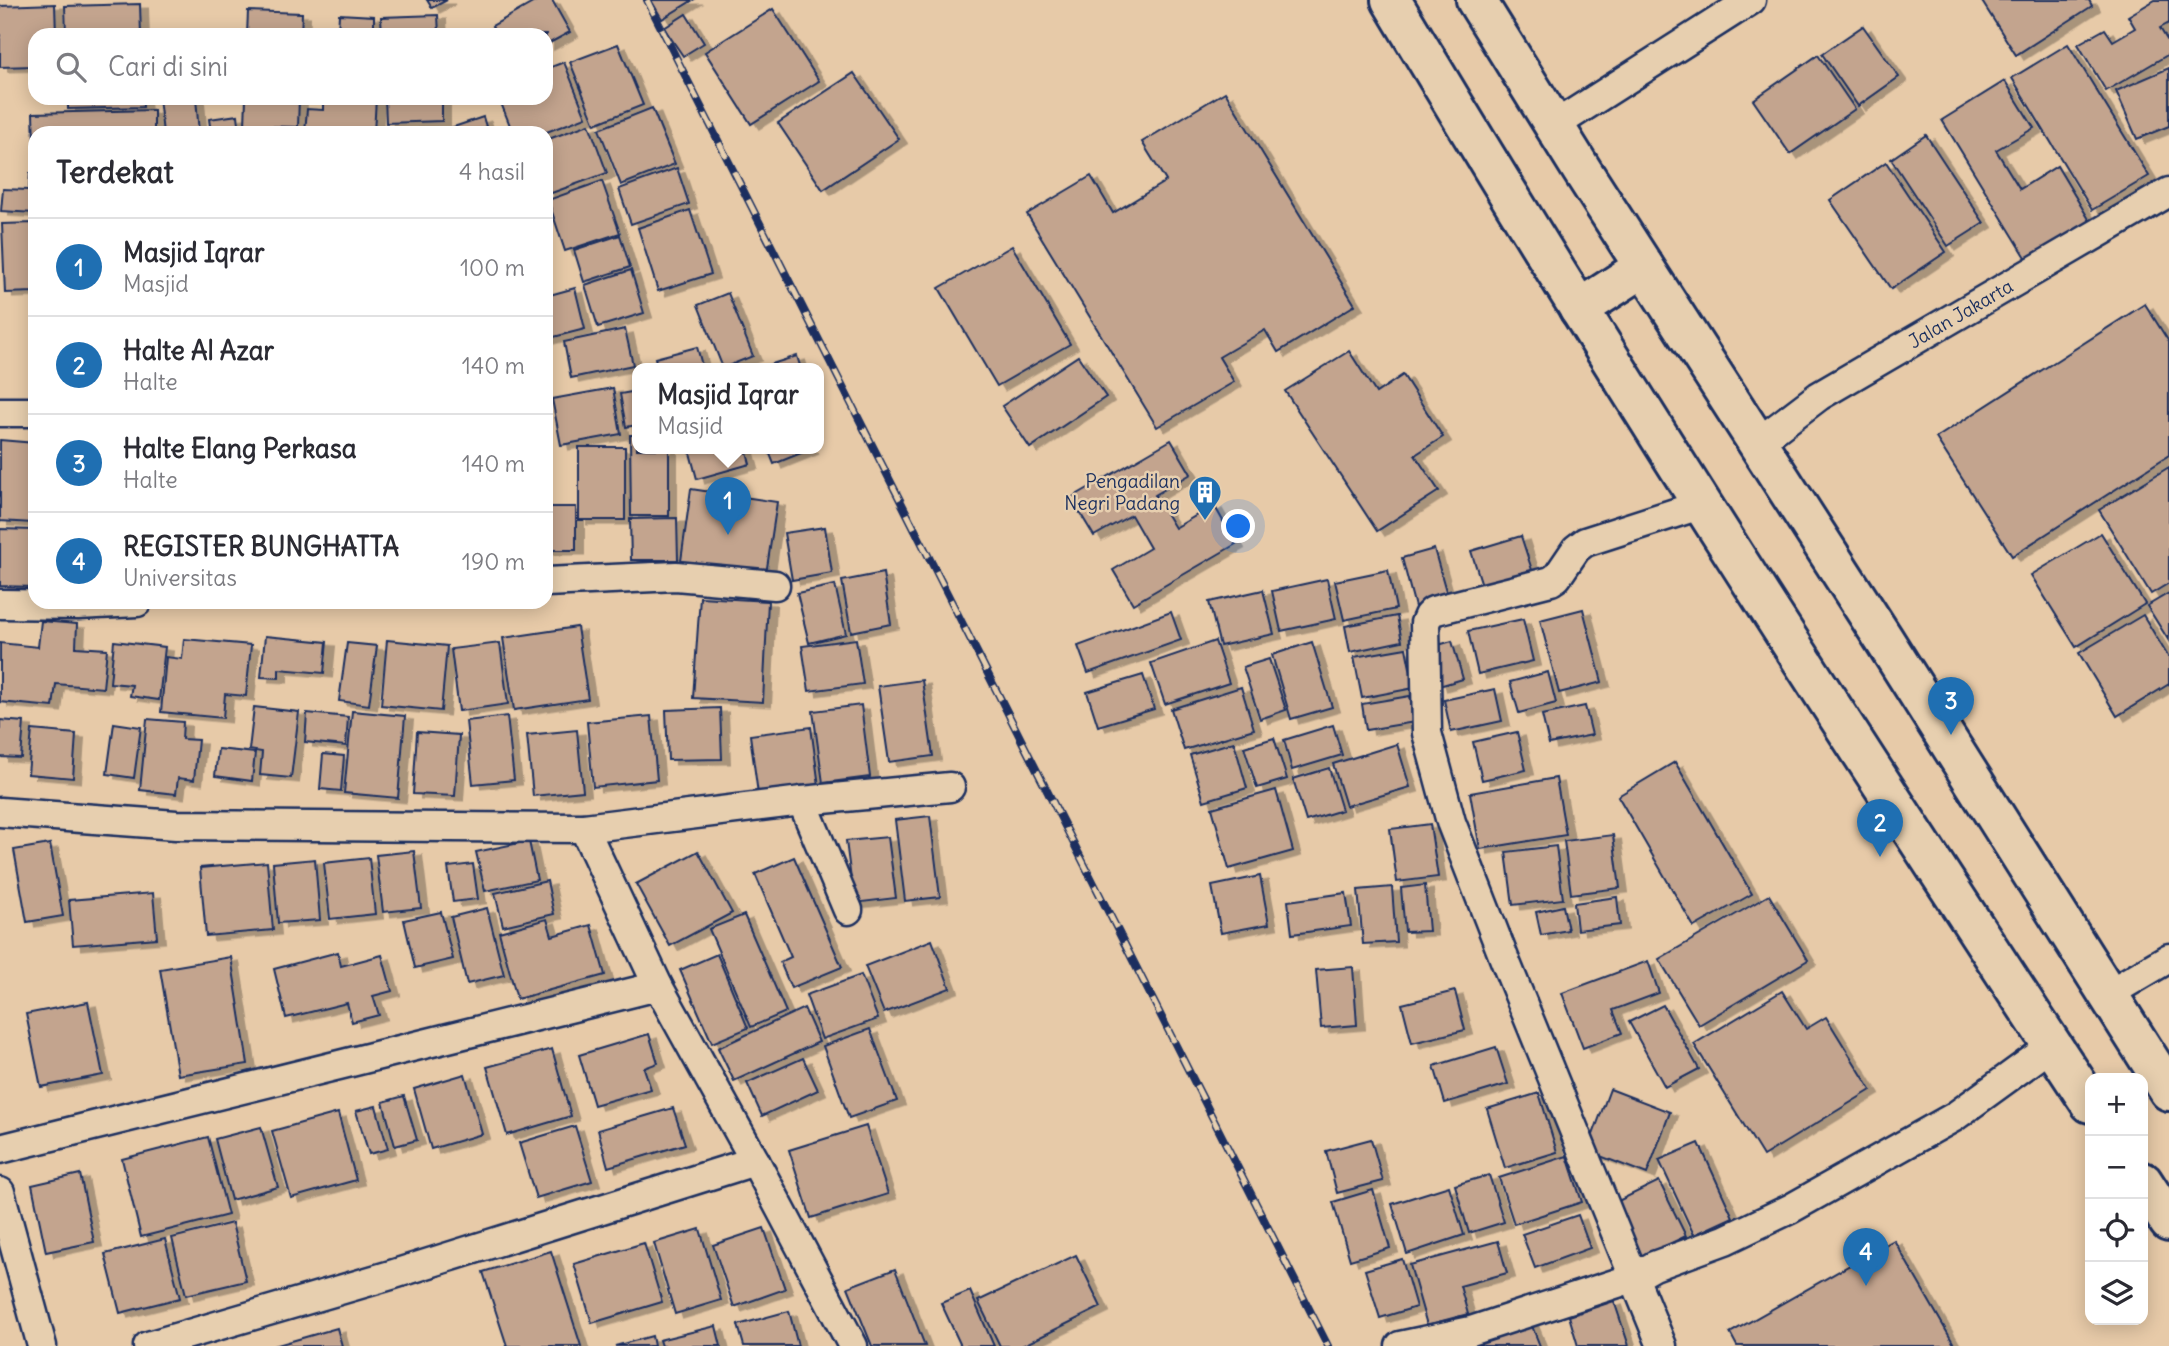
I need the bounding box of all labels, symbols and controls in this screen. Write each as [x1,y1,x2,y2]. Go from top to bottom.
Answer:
search box [28,28,553,105]
icon: search [52,48,90,86]
text: Cari di sini [108,50,228,83]
text: Terdekat [56,153,174,191]
text: 4 hasil [459,157,525,186]
text: Masjid Iqrar [123,236,265,269]
text: 1 [74,253,84,282]
text: 100 m [460,253,525,282]
text: Masjid [123,269,189,298]
street label: Jalan Jakarta [1904,274,2017,353]
text: Halte Al Azar [123,334,274,367]
text: 2 [73,351,85,380]
text: 140 m [462,351,525,380]
popup [632,363,824,454]
text: Halte [123,367,178,396]
text: Masjid Iqrar [657,378,799,411]
text: Masjid [657,411,723,440]
text: Halte Elang Perkasa [123,432,357,465]
text: 3 [72,449,86,478]
text: 140 m [462,449,525,478]
text: Halte [123,465,178,494]
place label: Pengadilan Negri Padang [1064,469,1180,515]
building icon: Pengadilan Negri Padang [1186,473,1224,522]
pin: 1 [705,477,751,535]
your location [1221,509,1255,543]
text: REGISTER BUNGHATTA [123,530,399,563]
text: 4 [72,547,86,576]
text: 190 m [462,547,525,576]
text: Universitas [123,563,237,592]
pin: 3 [1928,677,1974,735]
pin: 2 [1857,799,1903,857]
map controls [2085,1073,2148,1325]
button: + [2085,1073,2148,1136]
button: − [2085,1136,2148,1199]
button: locate [2085,1199,2148,1262]
pin: 4 [1843,1228,1889,1286]
button: layers [2085,1262,2148,1325]

